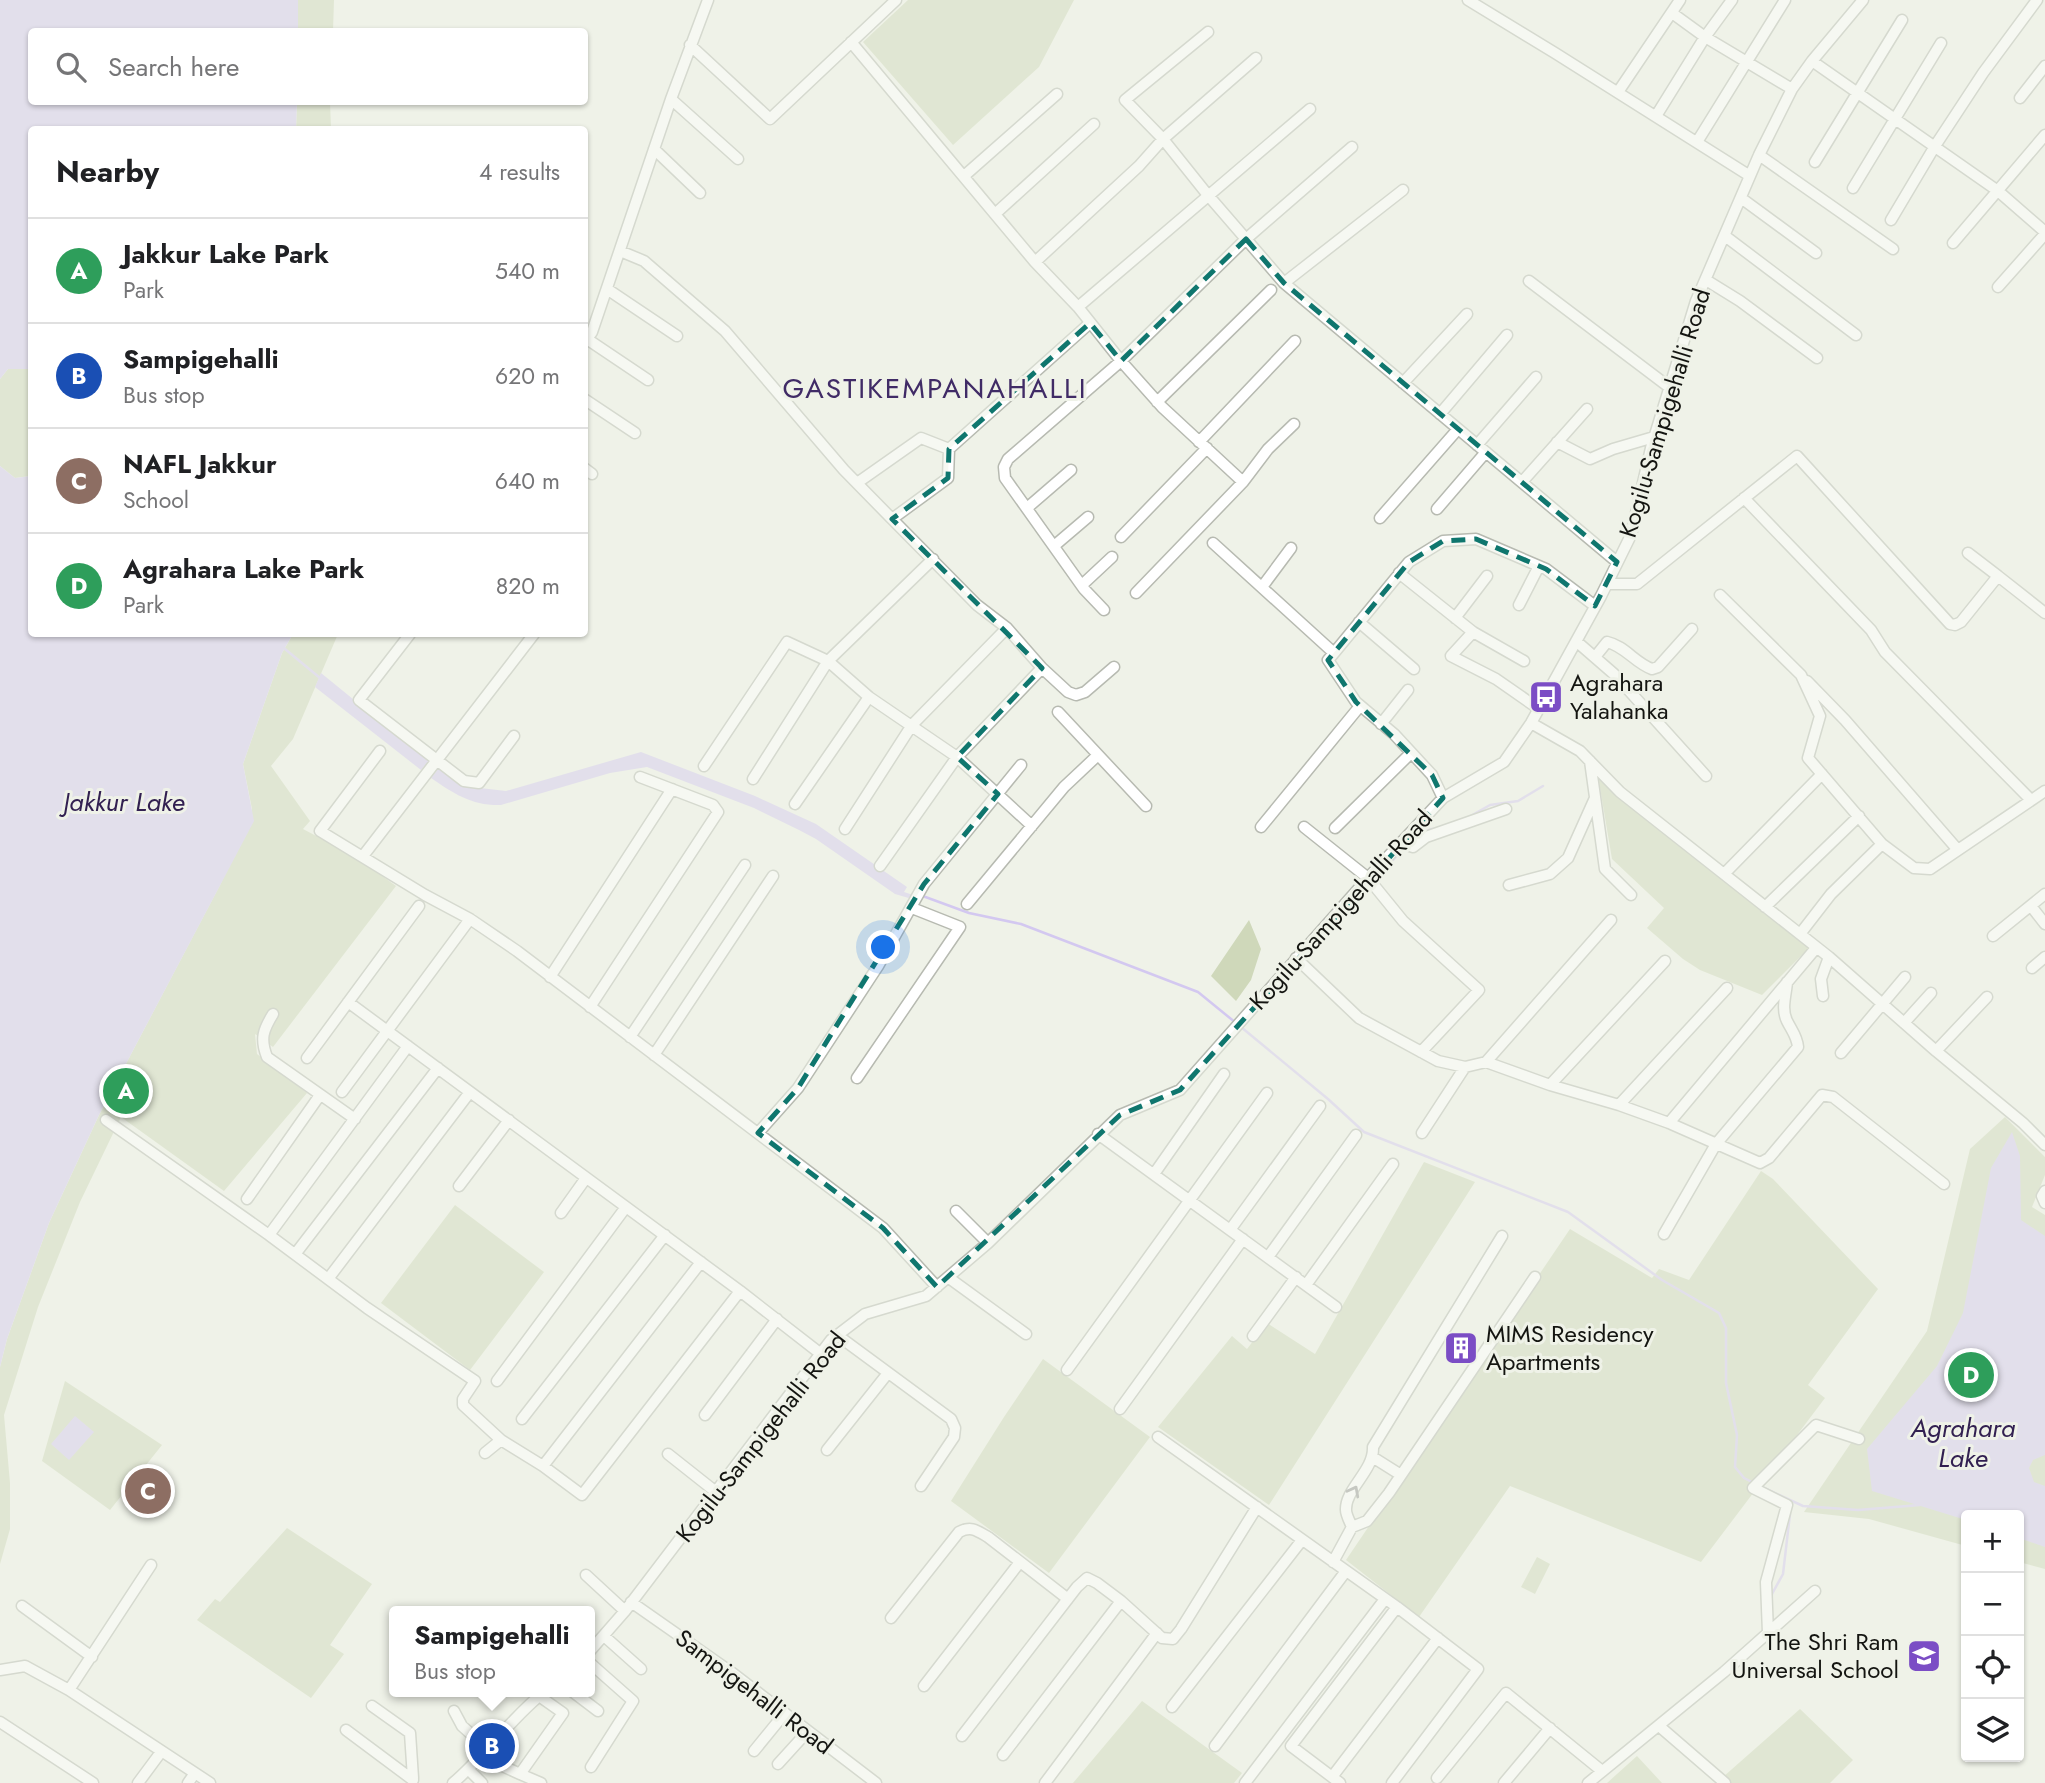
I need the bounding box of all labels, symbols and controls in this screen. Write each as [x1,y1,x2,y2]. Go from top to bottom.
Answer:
search box [28,28,588,105]
icon: search [52,48,90,86]
text: Search here [108,48,240,86]
text: Nearby [56,150,159,193]
text: 4 results [479,155,560,189]
text: Jakkur Lake Park [123,235,329,273]
text: A [71,254,87,288]
text: 540 m [495,254,560,288]
text: Park [123,273,164,307]
street label: Kogilu-Sampigehalli Road [1610,284,1719,542]
text: Sampigehalli [123,340,279,378]
text: B [71,359,87,393]
text: 620 m [495,359,560,393]
district label: GASTIKEMPANAHALLI [782,368,1088,409]
text: Bus stop [123,378,205,412]
text: NAFL Jakkur [123,445,277,483]
text: C [71,464,87,498]
text: 640 m [495,464,560,498]
text: School [123,483,189,517]
text: Agrahara Lake Park [123,550,364,588]
text: D [71,569,87,603]
text: 820 m [496,569,560,603]
text: Park [123,588,164,622]
place label: Agrahara Yalahanka [1570,665,1669,728]
bus stop icon: Agrahara Yalahanka [1527,678,1565,716]
water label: Jakkur Lake [58,783,185,821]
street label: Kogilu-Sampigehalli Road [1241,802,1440,1018]
your location [866,930,900,964]
pin: A [103,1065,149,1117]
place label: MIMS Residency Apartments [1486,1316,1654,1379]
street label: Kogilu-Sampigehalli Road [667,1324,854,1549]
building icon: MIMS Residency Apartments [1442,1329,1480,1367]
pin: D [1948,1349,1994,1401]
water label: Agrahara Lake [1910,1409,2016,1477]
pin: C [125,1465,171,1517]
one-way arrow [1345,1486,1359,1498]
map controls [1961,1510,2024,1762]
button: + [1961,1510,2024,1573]
button: − [1961,1573,2024,1636]
popup [389,1606,595,1697]
text: Sampigehalli [414,1616,570,1654]
street label: Sampigehalli Road [668,1621,841,1763]
place label: The Shri Ram Universal School [1731,1624,1899,1687]
button: locate [1961,1636,2024,1699]
school or university icon: The Shri Ram Universal School [1905,1637,1943,1675]
text: Bus stop [414,1654,496,1688]
button: layers [1961,1699,2024,1762]
pin: B [469,1720,515,1772]

